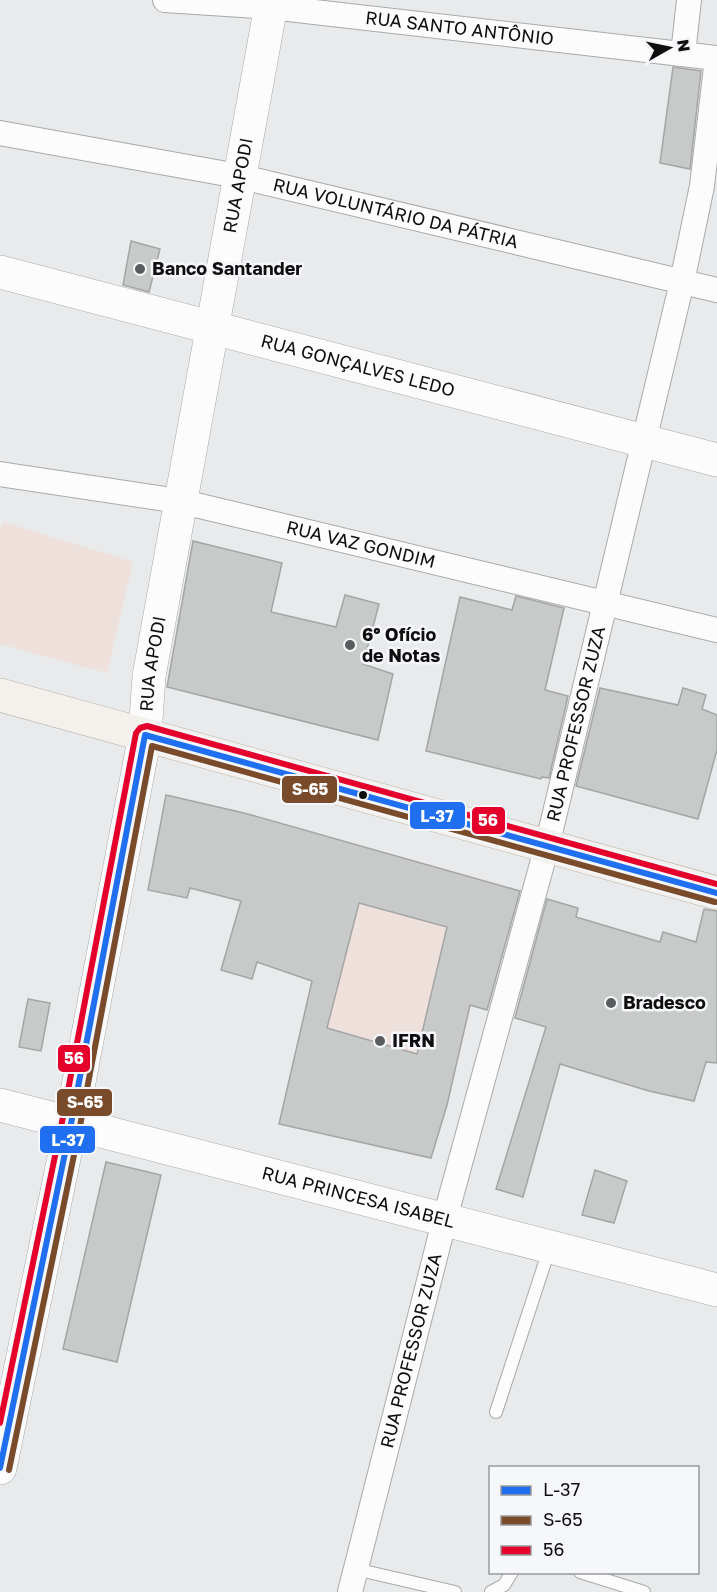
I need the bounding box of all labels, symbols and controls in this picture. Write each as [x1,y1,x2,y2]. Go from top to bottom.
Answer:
street label: RUA SANTO ANTÔNIO [364,6,555,49]
north arrow [639,18,699,78]
text: N [673,38,695,53]
street label: RUA APODI [218,136,257,235]
street label: RUA VOLUNTÁRIO DA PÁTRIA [271,173,521,252]
place label: Banco Santander [152,257,302,279]
marker: Banco Santander [133,262,147,276]
street label: RUA GONÇALVES LEDO [259,329,458,401]
street label: RUA VAZ GONDIM [284,515,438,572]
street label: RUA APODI [135,614,170,712]
place label: 6º Ofício de Notas [362,623,440,666]
street label: RUA PROFESSOR ZUZA [541,624,609,824]
marker: 6º Ofício de Notas [343,638,357,652]
line badge: S-65 [281,775,338,804]
text: S-65 [292,779,329,799]
unlabelled marker [357,789,369,801]
line badge: L-37 [409,801,466,830]
text: L-37 [420,806,454,826]
line badge: 56 [471,806,506,835]
text: 56 [478,810,498,830]
place label: Bradesco [623,991,706,1013]
marker: Bradesco [604,996,618,1010]
place label: IFRN [392,1029,435,1051]
marker: IFRN [373,1034,387,1048]
line badge: 56 [57,1044,91,1073]
text: 56 [64,1048,84,1068]
line badge: S-65 [56,1088,113,1117]
text: S-65 [67,1092,104,1112]
line badge: L-37 [39,1125,96,1154]
text: L-37 [51,1130,85,1150]
street label: RUA PRINCESA ISABEL [260,1161,457,1232]
street label: RUA PROFESSOR ZUZA [375,1251,446,1450]
legend [489,1466,699,1574]
text: L-37 [543,1478,580,1500]
text: S-65 [543,1508,583,1530]
text: 56 [543,1538,564,1560]

